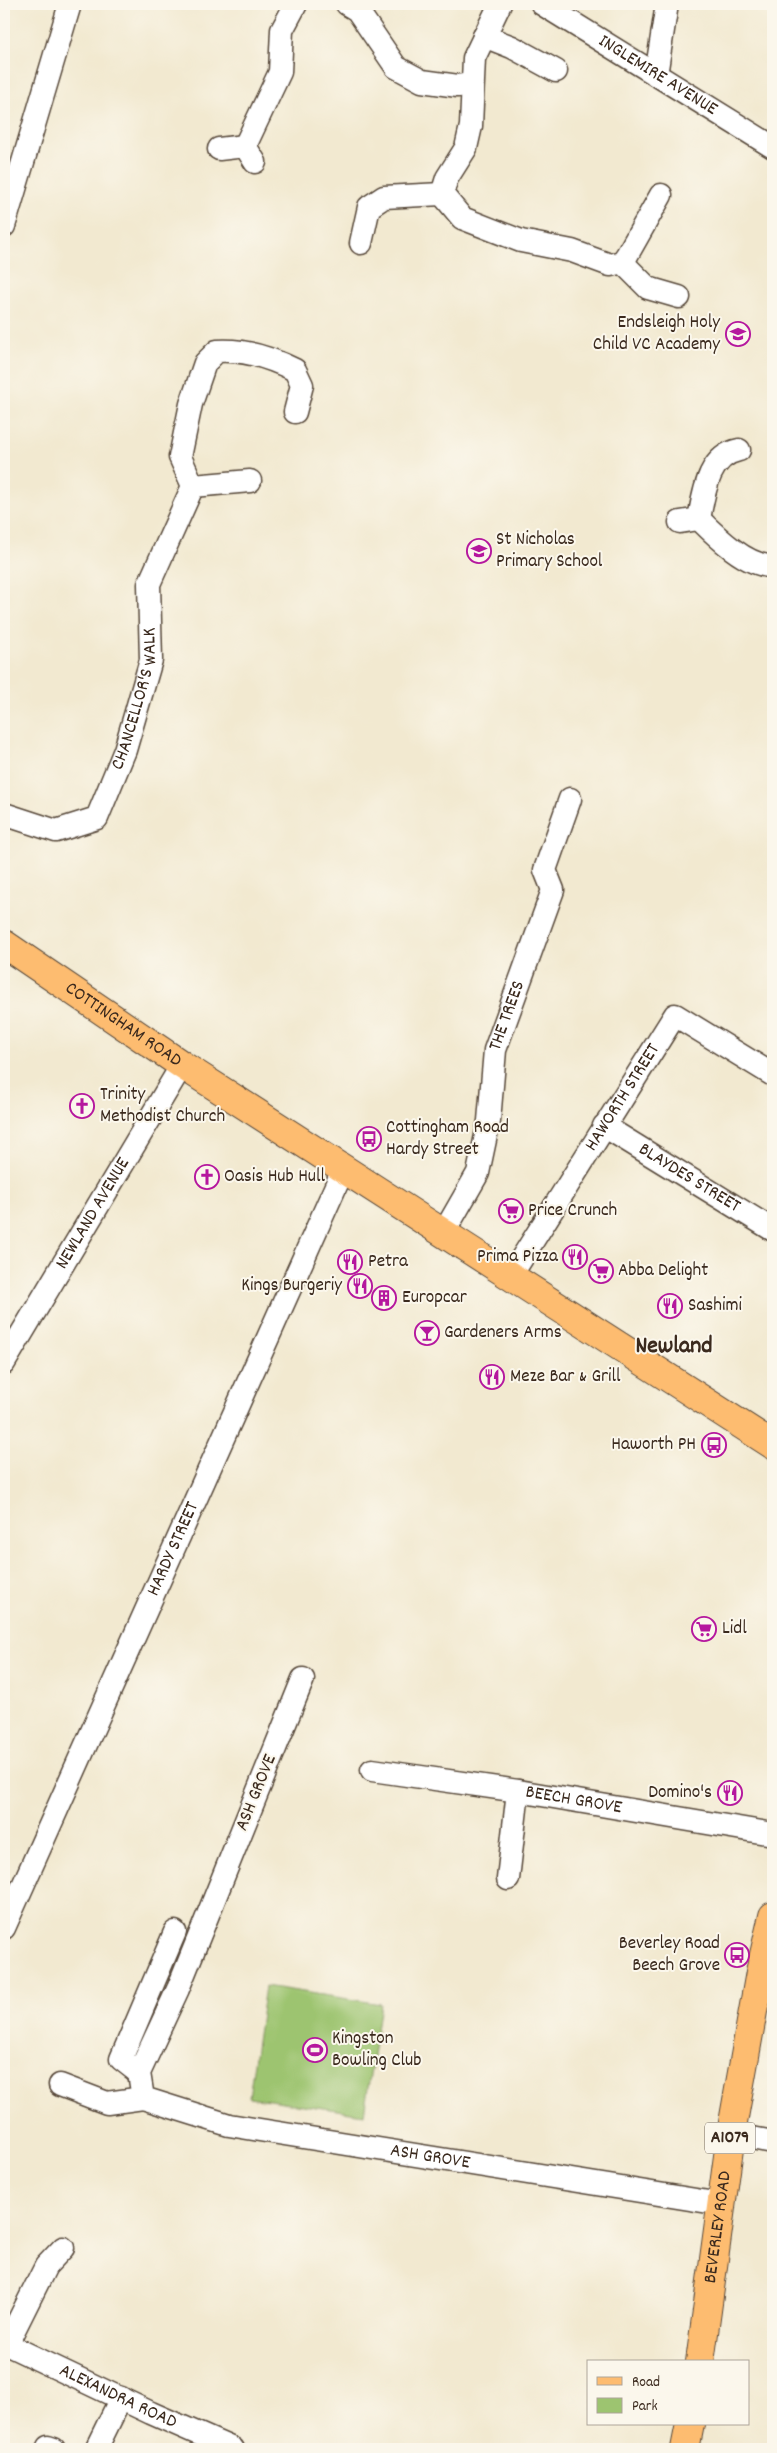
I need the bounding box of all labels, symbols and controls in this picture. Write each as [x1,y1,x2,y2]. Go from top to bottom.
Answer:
street label: INGLEMIRE AVENUE [593,28,723,123]
place label: Endsleigh Holy Child VC Academy [593,310,720,359]
school or university icon: Endsleigh Holy Child VC Academy [725,321,751,347]
place label: St Nicholas Primary School [496,527,603,576]
school or university icon: St Nicholas Primary School [466,538,492,564]
street label: CHANCELLOR'S WALK [105,627,165,774]
street label: COTTINGHAM ROAD [59,975,187,1075]
street label: THE TREES [482,977,532,1055]
street label: HAWORTH STREET [579,1038,667,1157]
place label: Trinity Methodist Church [100,1082,225,1131]
church icon: Trinity Methodist Church [69,1093,95,1119]
place label: Cottingham Road Hardy Street [386,1115,509,1164]
bus stop icon: Cottingham Road Hardy Street [356,1126,382,1152]
street label: BLAYDES STREET [633,1137,746,1220]
street label: NEWLAND AVENUE [49,1152,137,1275]
church icon: Oasis Hub Hull [194,1164,220,1190]
place label: Oasis Hub Hull [224,1164,326,1191]
supermarket icon: Price Crunch [498,1198,524,1224]
place label: Price Crunch [528,1198,617,1225]
place label: Prima Pizza [477,1244,559,1271]
restaurant icon: Prima Pizza [562,1244,588,1270]
restaurant icon: Petra [337,1249,363,1275]
place label: Petra [368,1249,409,1276]
supermarket icon: Abba Delight [588,1258,614,1284]
place label: Abba Delight [618,1258,708,1285]
place label: Kings Burgeriy [241,1273,342,1300]
restaurant icon: Kings Burgeriy [347,1273,373,1299]
building icon: Europcar [371,1285,397,1311]
place label: Europcar [402,1285,467,1312]
restaurant icon: Sashimi [657,1293,683,1319]
place label: Sashimi [688,1293,743,1320]
bar icon: Gardeners Arms [414,1320,440,1346]
place label: Gardeners Arms [444,1320,562,1347]
district label: Newland [635,1330,713,1364]
restaurant icon: Meze Bar & Grill [479,1364,505,1390]
place label: Meze Bar & Grill [510,1364,621,1391]
place label: Haworth PH [611,1432,696,1459]
bus stop icon: Haworth PH [701,1432,727,1458]
street label: HARDY STREET [141,1497,206,1601]
supermarket icon: Lidl [691,1616,717,1642]
place label: Lidl [722,1616,747,1643]
street label: ASH GROVE [229,1750,285,1835]
street label: BEECH GROVE [523,1779,624,1822]
place label: Domino's [648,1780,712,1807]
restaurant icon: Domino's [717,1780,743,1806]
place label: Beverley Road Beech Grove [619,1931,720,1980]
bus stop icon: Beverley Road Beech Grove [724,1942,750,1968]
place label: Kingston Bowling Club [332,2026,421,2075]
sports icon: Kingston Bowling Club [302,2037,328,2063]
road number: A1079 [705,2122,755,2154]
street label: ASH GROVE [388,2138,472,2177]
street label: BEVERLEY ROAD [697,2169,739,2285]
street label: ALEXANDRA ROAD [54,2358,181,2436]
legend [587,2360,750,2426]
text: Road [632,2372,660,2394]
text: Park [632,2396,658,2418]

